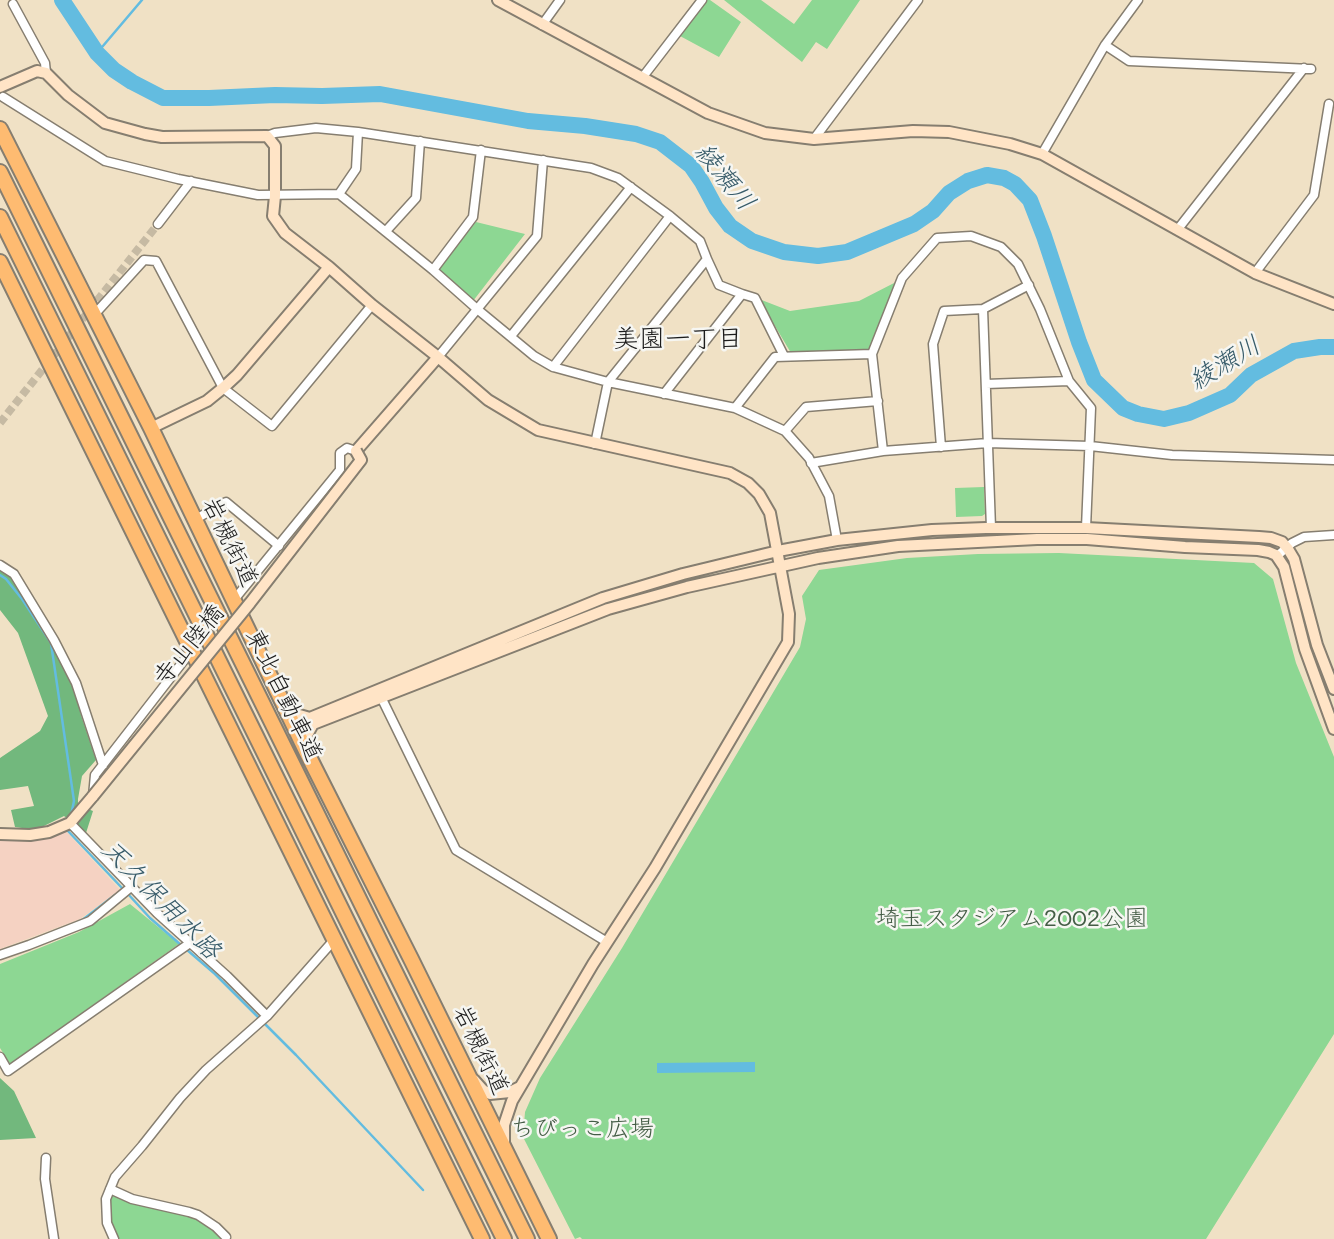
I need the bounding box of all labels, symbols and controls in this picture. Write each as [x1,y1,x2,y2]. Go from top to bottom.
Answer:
water label: 綾瀬川 [688,137,762,217]
district label: 美園一丁目 [613,323,743,355]
water label: 綾瀬川 [1184,330,1266,396]
street label: 岩槻街道 [196,493,264,591]
street label: 寺山陸橋 [148,599,230,691]
street label: 東北自動車道 [239,624,329,766]
water label: 天久保用水路 [95,834,227,966]
park label: 埼玉スタジアム2002公園 [876,905,1148,933]
street label: 岩槻街道 [447,1001,515,1099]
park label: ちびっこ広場 [510,1115,654,1143]

